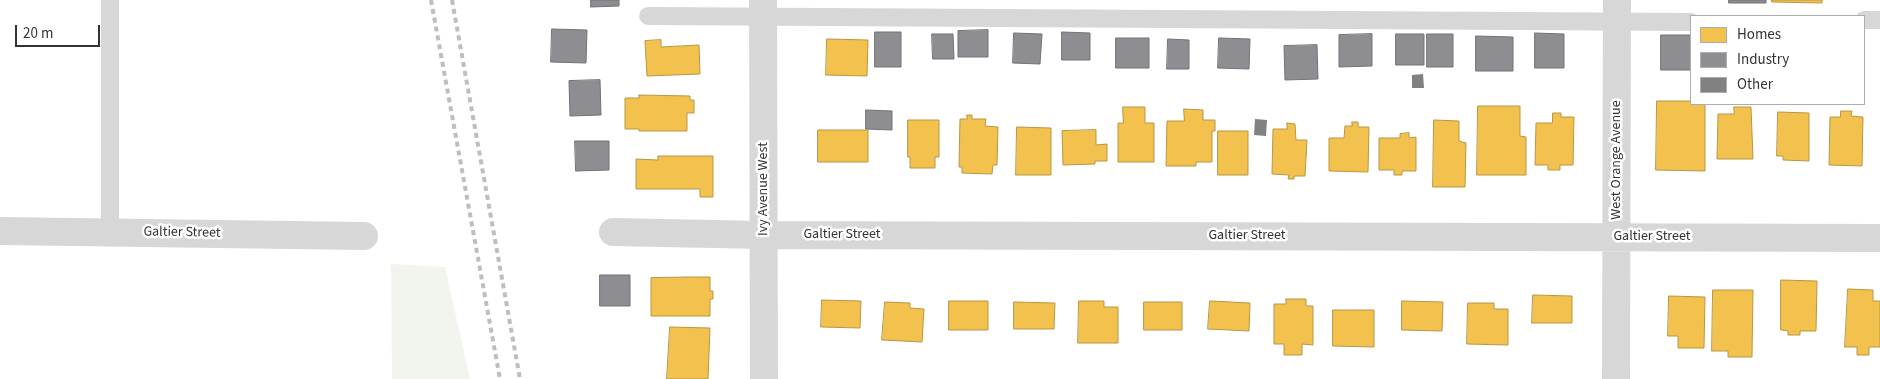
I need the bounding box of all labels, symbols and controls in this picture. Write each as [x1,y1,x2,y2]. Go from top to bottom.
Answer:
scale bar [18,15,102,47]
legend [1690,15,1865,105]
text: 20 m [23,23,53,44]
text: Homes [1737,24,1781,45]
text: Industry [1737,49,1789,70]
text: Other [1737,74,1773,95]
street label: West Orange Avenue [1609,100,1625,220]
street label: Ivy Avenue West [756,142,772,236]
street label: Galtier Street [143,224,221,242]
street label: Galtier Street [803,227,881,243]
street label: Galtier Street [1208,228,1286,244]
street label: Galtier Street [1613,229,1691,245]

